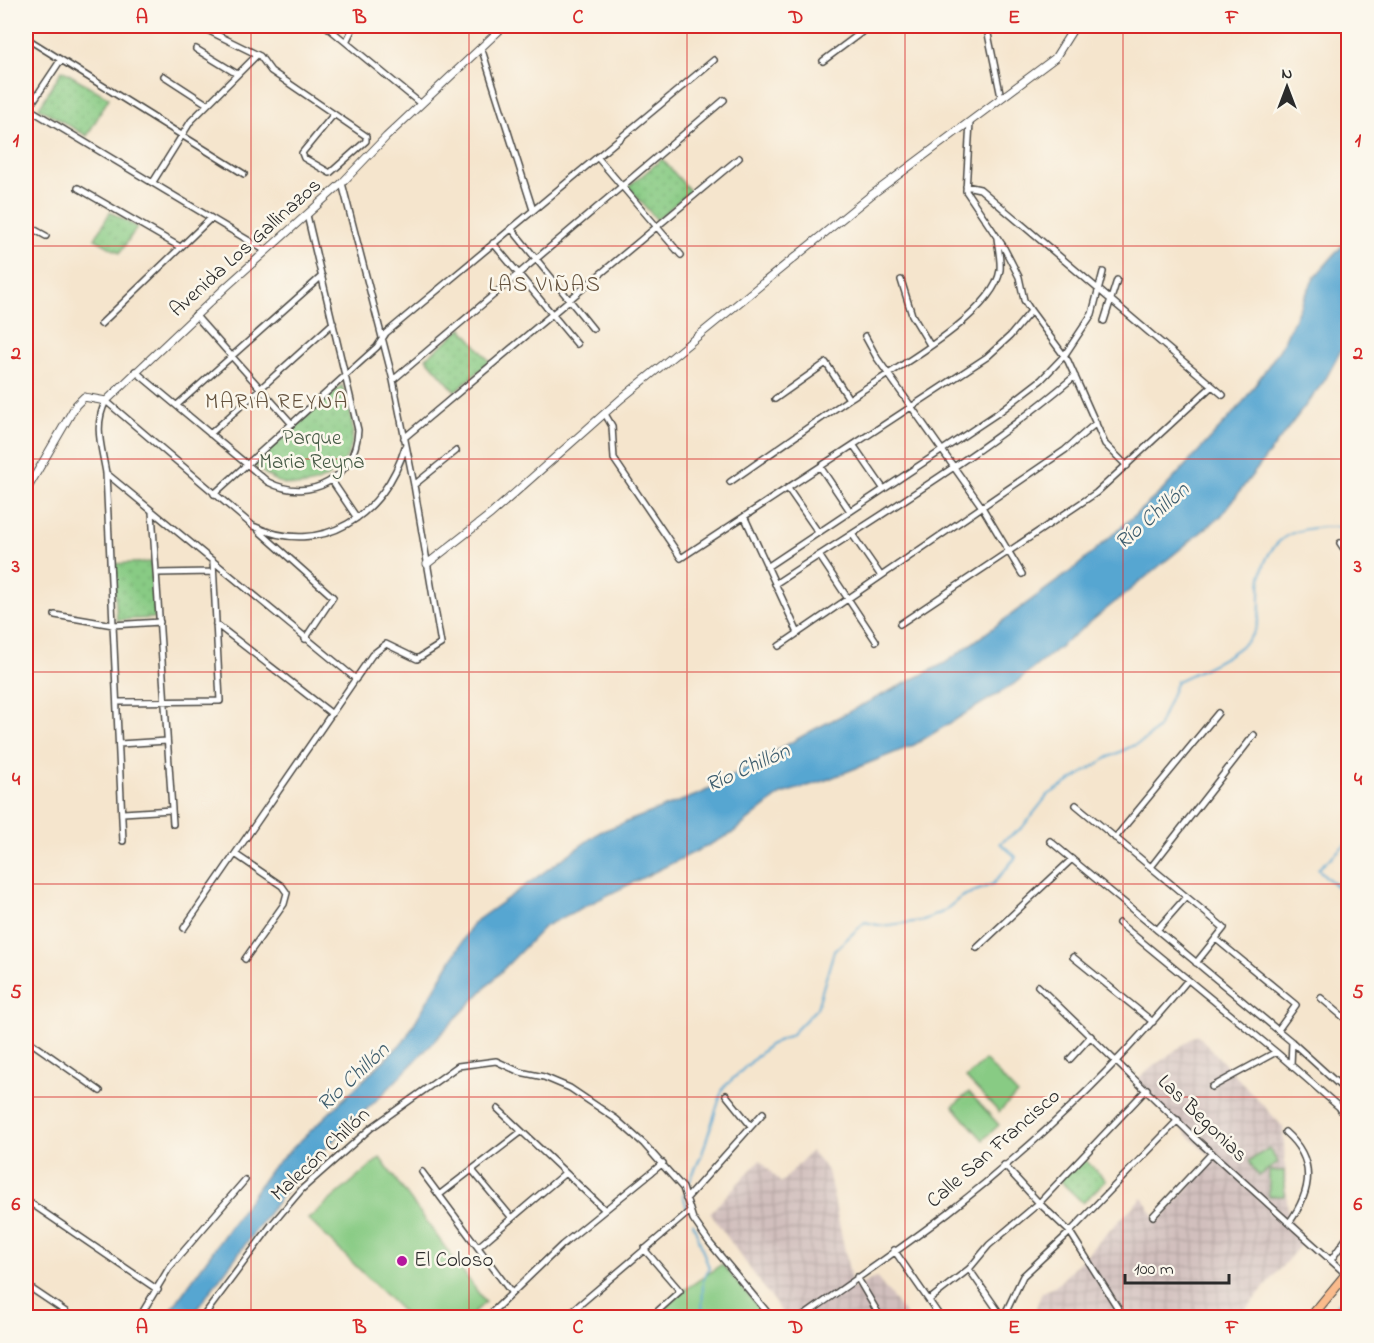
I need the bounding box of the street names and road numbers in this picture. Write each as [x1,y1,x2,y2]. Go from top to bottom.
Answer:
street label: Avenida Los Gallinazos [163,171,329,325]
street label: Las Begonias [1149,1068,1254,1171]
street label: Calle San Francisco [920,1082,1068,1216]
street label: Malecón Chillón [265,1101,377,1209]

